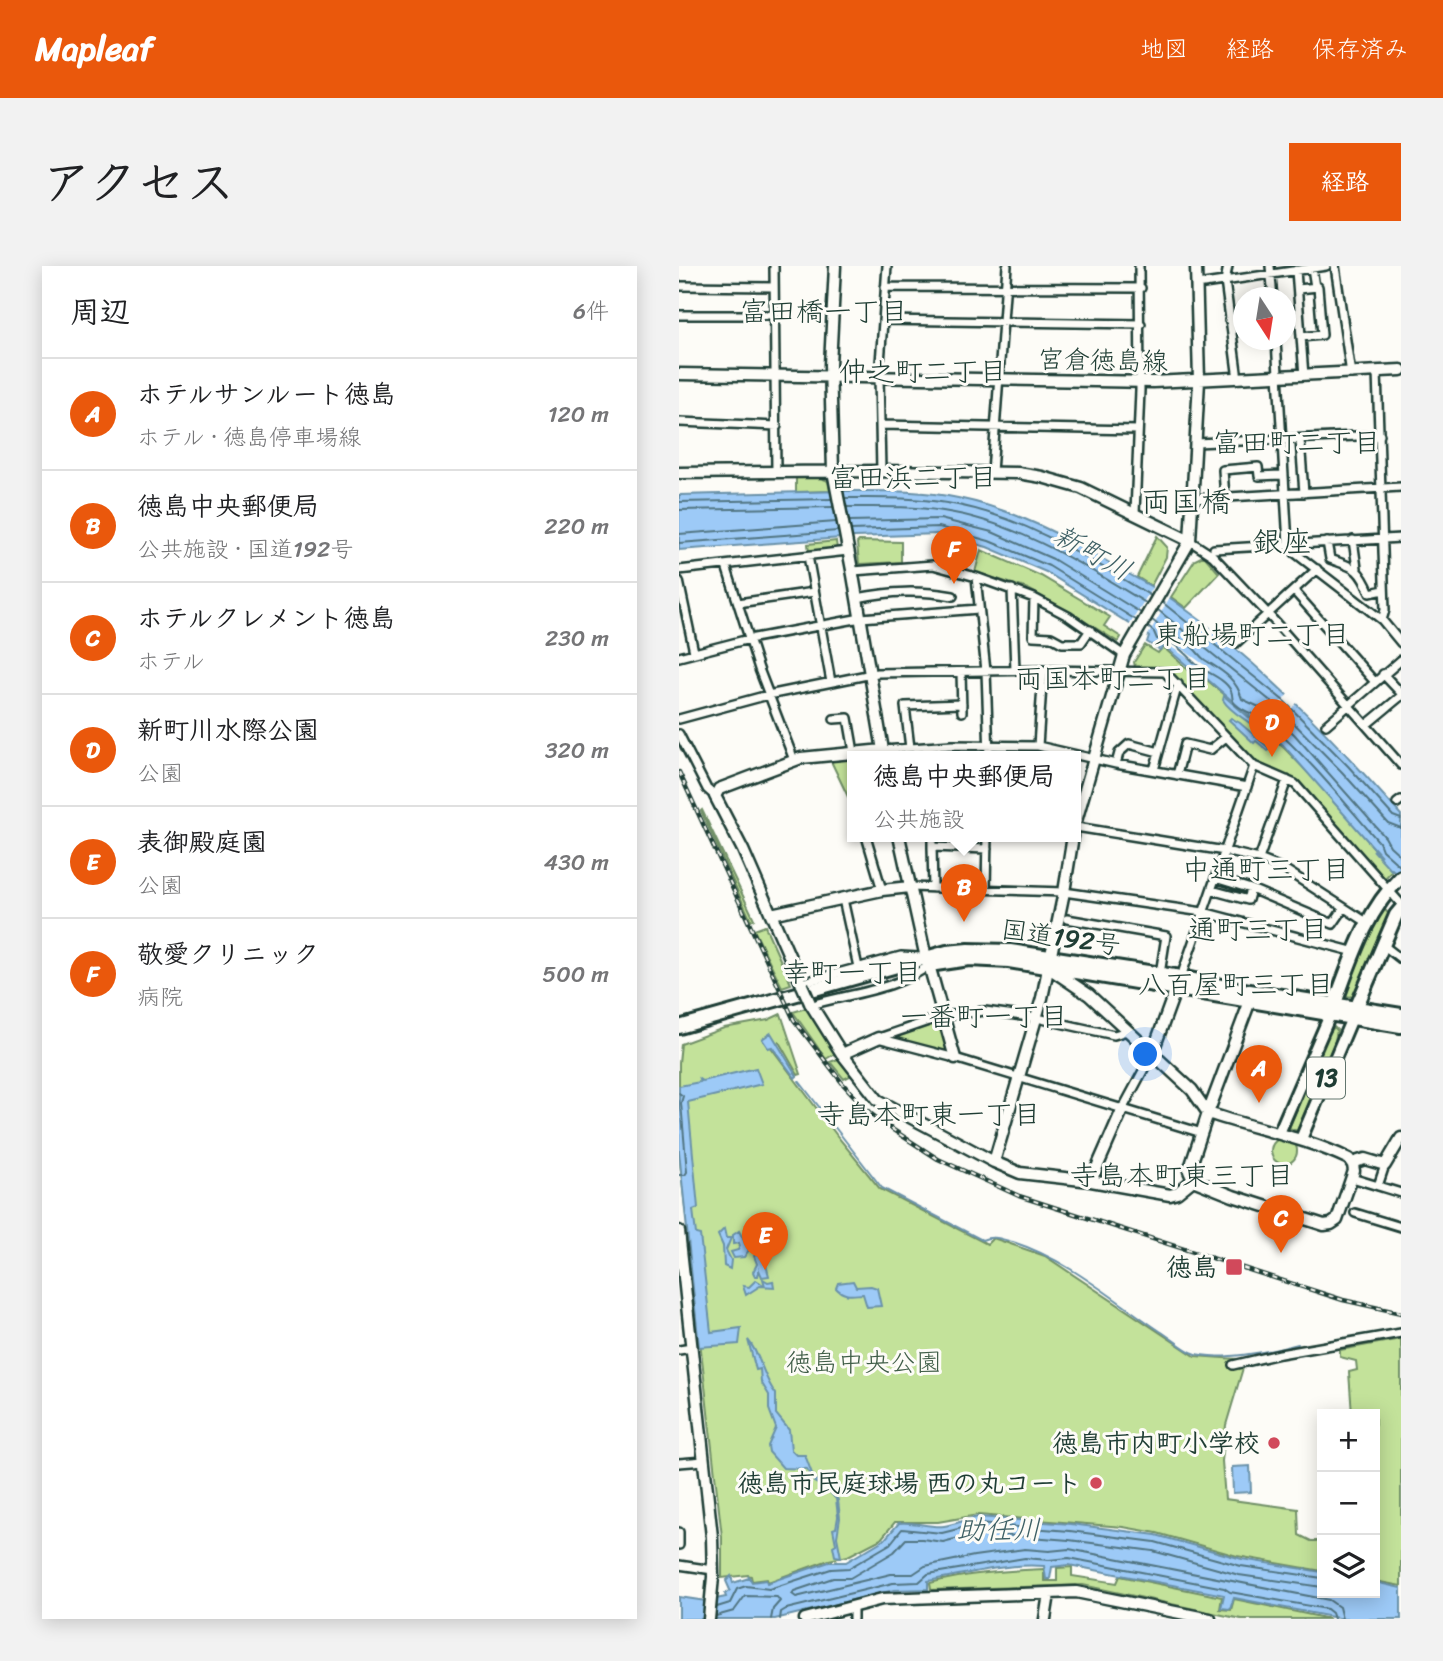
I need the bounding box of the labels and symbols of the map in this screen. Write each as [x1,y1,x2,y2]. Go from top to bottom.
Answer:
district label: 富田橋一丁目 [740,287,908,336]
north arrow [1233,287,1296,350]
street label: 宮倉徳島線 [1038,336,1168,384]
district label: 仲之町二丁目 [839,347,1007,396]
district label: 富田町二丁目 [1213,418,1381,467]
district label: 富田浜二丁目 [829,453,997,502]
district label: 両国橋 [1141,475,1231,529]
water label: 新町川 [1044,511,1141,594]
district label: 銀座 [1252,515,1312,569]
pin: F [931,526,977,584]
district label: 東船場町二丁目 [1154,610,1350,659]
district label: 両国本町二丁目 [1015,654,1211,703]
pin: D [1249,699,1295,757]
district label: 中通町三丁目 [1182,845,1350,894]
pin: B [941,864,987,922]
district label: 通町三丁目 [1188,905,1328,954]
street label: 国道192号 [998,906,1124,968]
district label: 幸町一丁目 [782,948,922,997]
district label: 八百屋町三丁目 [1138,960,1334,1009]
district label: 一番町一丁目 [900,992,1068,1041]
your location [1128,1037,1162,1071]
pin: A [1236,1045,1282,1103]
road number: 13 [1307,1058,1345,1098]
district label: 寺島本町東一丁目 [817,1090,1041,1139]
district label: 寺島本町東三丁目 [1070,1151,1294,1200]
pin: C [1258,1195,1304,1253]
pin: E [742,1212,788,1270]
place label: 徳島 [1166,1244,1218,1290]
marker: 徳島 [1224,1257,1244,1277]
park label: 徳島中央公園 [786,1339,942,1385]
place label: 徳島市内町小学校 [1052,1420,1260,1466]
marker: 徳島市内町小学校 [1266,1435,1282,1451]
place label: 徳島市民庭球場 西の丸コート [737,1460,1082,1506]
marker: 徳島市民庭球場 西の丸コート [1088,1475,1104,1491]
water label: 助任川 [957,1505,1041,1554]

